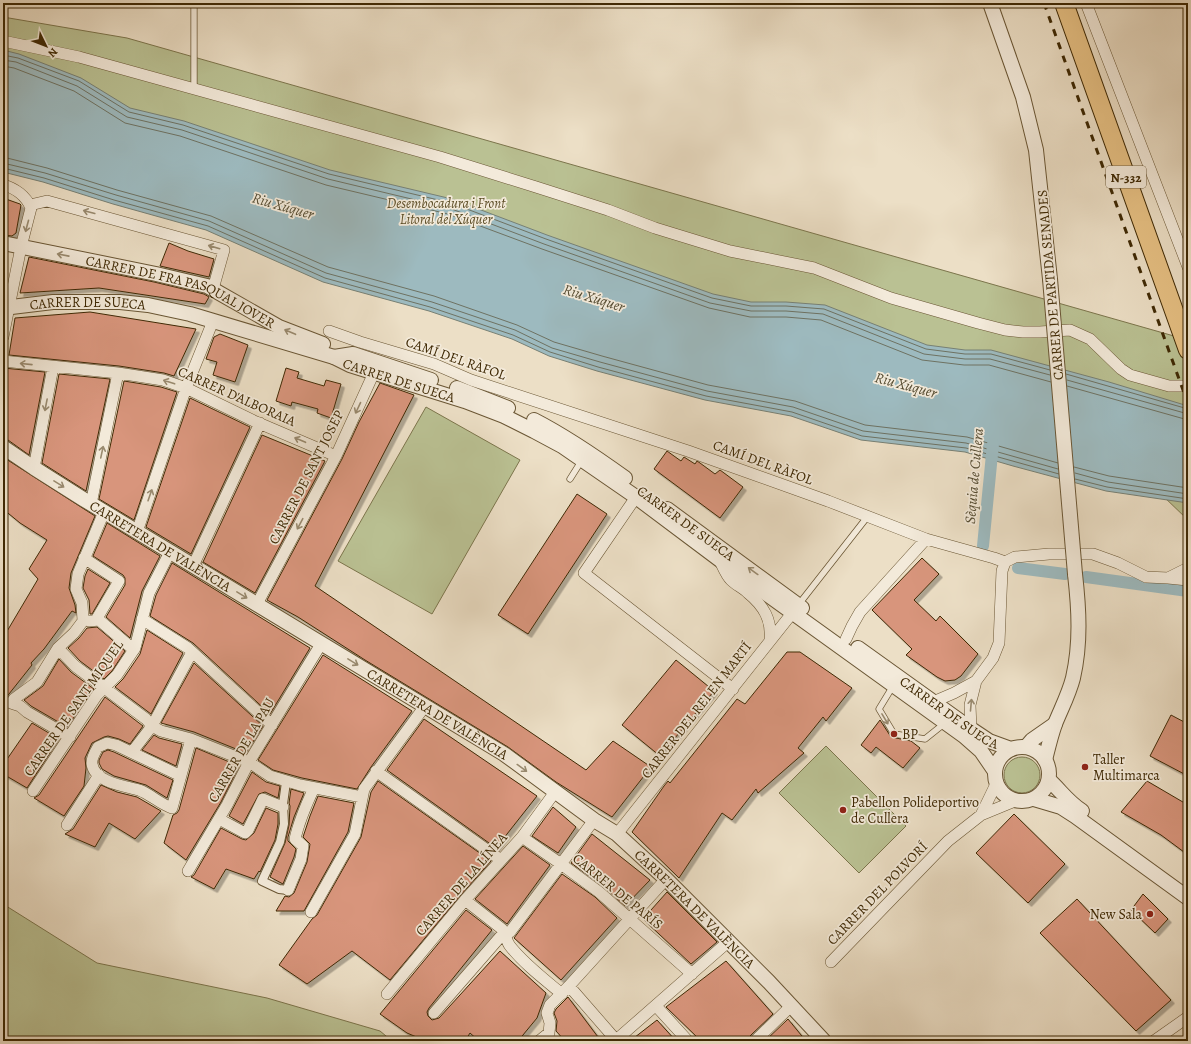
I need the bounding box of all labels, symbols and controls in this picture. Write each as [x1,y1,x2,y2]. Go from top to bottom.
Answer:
north arrow [26,26,66,66]
text: N [45,44,61,61]
road number: N-332 [1106,166,1146,188]
water label: Riu Xúquer [250,188,317,225]
street label: CARRER DE PARTIDA SENADES [1033,189,1068,381]
park label: Desembocadura i Front Litoral del Xúquer [387,194,506,229]
one-way arrow [82,208,95,216]
one-way arrow [23,219,30,232]
one-way arrow [208,243,221,251]
one-way arrow [57,251,70,259]
street label: CARRER DE FRA PASQUAL JOVER [84,251,279,333]
water label: Riu Xúquer [561,279,628,317]
street label: CARRER DE SUECA [28,293,148,315]
one-way arrow [285,327,297,335]
street label: CAMÍ DEL RÀFOL [403,332,509,385]
street label: CARRER DE SUECA [339,354,458,408]
one-way arrow [20,360,33,368]
street label: CARRER D'ALBORAIA [175,362,299,431]
water label: Riu Xúquer [873,367,940,403]
one-way arrow [163,378,176,385]
one-way arrow [41,398,49,411]
one-way arrow [354,402,361,414]
street label: CARRER DE SANT JOSEP [264,407,349,547]
water label: Sèquia de Cullera [960,427,988,525]
one-way arrow [295,436,307,444]
street label: CAMÍ DEL RÀFOL [710,436,816,490]
one-way arrow [98,446,106,459]
one-way arrow [53,480,64,488]
street label: CARRER DE SUECA [633,481,739,566]
one-way arrow [146,489,154,501]
street label: CARRETERA DE VALÈNCIA [86,496,235,597]
one-way arrow [295,518,303,530]
one-way arrow [747,567,758,576]
one-way arrow [236,591,247,599]
street label: CARRER DE SANT MIQUEL [19,636,128,780]
street label: CARRER DEL REI EN MARTÍ [637,638,756,783]
one-way arrow [347,659,359,667]
street label: CARRETERA DE VALÈNCIA [363,664,512,765]
street label: CARRER DE SUECA [896,672,1002,754]
street label: CARRER DE LA PAU [204,694,279,806]
one-way arrow [967,699,974,712]
one-way arrow [881,713,889,725]
place label: BP [902,725,918,744]
marker: BP [889,729,899,739]
place label: Taller Multimarca [1093,750,1160,785]
marker: Taller Multimarca [1080,762,1090,772]
one-way arrow [517,764,528,772]
place label: Pabellon Polideportivo de Cullera [851,793,979,828]
marker: Pabellon Polideportivo de Cullera [838,805,848,815]
street label: CARRER DE LA LÍNEA [411,828,512,940]
street label: CARRER DEL POLVORÍ [823,837,932,949]
street label: CARRETERA DE VALÈNCIA [630,846,759,973]
street label: CARRER DE PARÍS [569,849,667,934]
place label: New Sala [1090,905,1142,924]
marker: New Sala [1145,909,1155,919]

